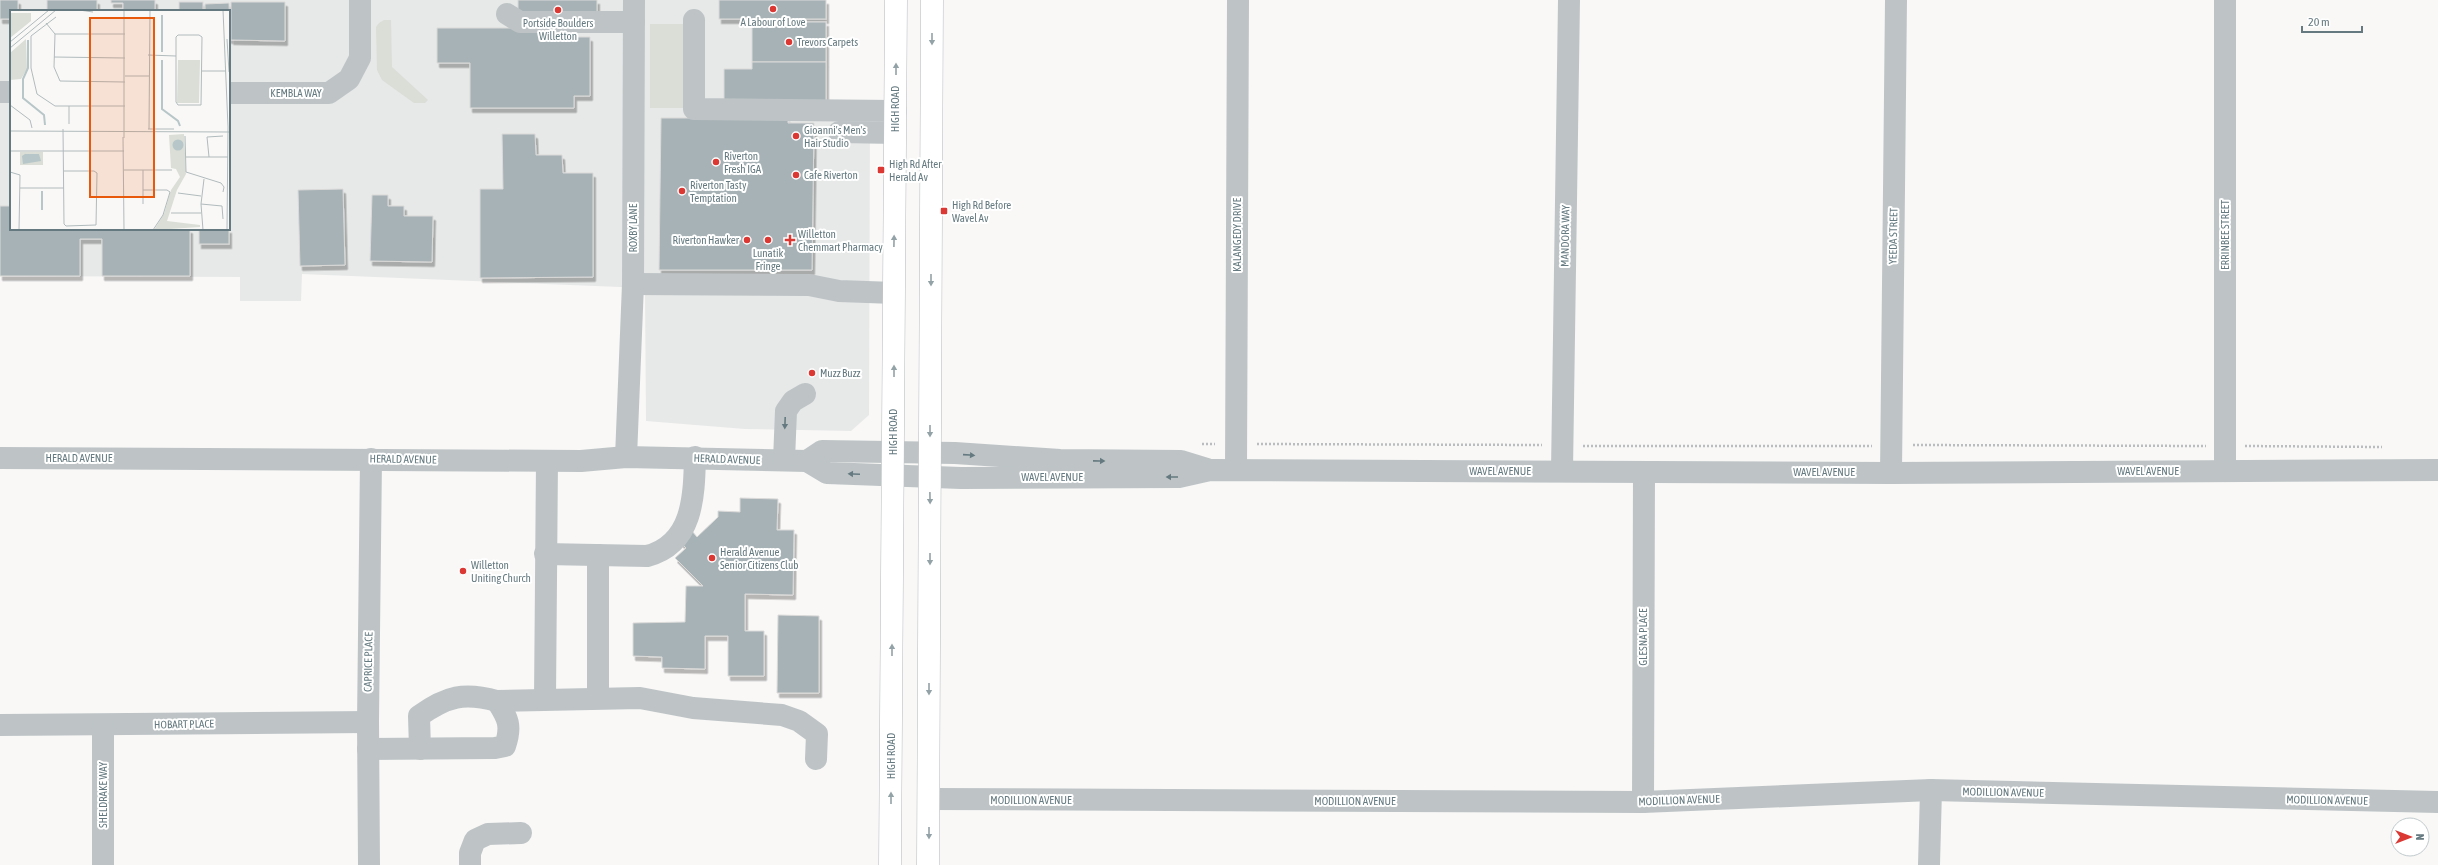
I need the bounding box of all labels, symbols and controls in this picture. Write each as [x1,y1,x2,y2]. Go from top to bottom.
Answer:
marker: A Labour of Love [768,4,778,14]
marker: Portside Boulders Willetton [553,5,563,15]
scale bar [2302,8,2362,34]
inset map [10,10,230,230]
text: 20 m [2308,15,2330,29]
place label: A Labour of Love [740,16,806,28]
place label: Portside Boulders Willetton [523,17,593,42]
one-way arrow [929,33,935,46]
place label: Trevors Carpets [797,36,858,48]
marker: Trevors Carpets [784,37,794,47]
one-way arrow [893,62,899,75]
street label: HIGH ROAD [889,86,901,132]
street label: KEMBLA WAY [270,87,322,99]
place label: Gioanni's Men's Hair Studio [804,124,866,149]
marker: Gioanni's Men's Hair Studio [791,131,801,141]
place label: Riverton Fresh IGA [724,150,762,175]
marker: Riverton Fresh IGA [711,157,721,167]
place label: High Rd After Herald Av [889,158,942,183]
marker: High Rd After Herald Av [876,165,886,175]
place label: Cafe Riverton [804,169,858,181]
marker: Cafe Riverton [791,170,801,180]
place label: Riverton Tasty Temptation [690,179,747,204]
marker: Riverton Tasty Temptation [677,186,687,196]
street label: KALANGEDY DRIVE [1231,198,1243,272]
place label: High Rd Before Wavel Av [952,199,1011,224]
street label: ERRINBEE STREET [2219,200,2231,270]
street label: ROXBY LANE [627,203,639,253]
street label: MANDORA WAY [1558,205,1572,267]
marker: High Rd Before Wavel Av [939,206,949,216]
street label: YEEDA STREET [1887,207,1899,264]
place label: Willetton Chemmart Pharmacy [798,228,883,253]
place label: Riverton Hawker [672,234,740,246]
one-way arrow [891,234,897,247]
marker: Riverton Hawker [742,235,752,245]
marker: Lunatik Fringe [763,235,773,245]
marker: Willetton Chemmart Pharmacy [785,235,795,245]
place label: Lunatik Fringe [753,247,783,272]
one-way arrow [928,274,934,287]
one-way arrow [891,364,897,377]
place label: Muzz Buzz [820,367,861,379]
marker: Muzz Buzz [807,368,817,378]
street label: HIGH ROAD [887,409,899,455]
one-way arrow [782,417,789,429]
one-way arrow [927,425,933,438]
one-way arrow [963,451,975,458]
street label: HERALD AVENUE [46,452,113,464]
street label: HERALD AVENUE [369,452,437,466]
street label: HERALD AVENUE [693,452,761,466]
one-way arrow [1093,458,1106,464]
street label: WAVEL AVENUE [1469,465,1531,477]
street label: WAVEL AVENUE [2117,465,2179,477]
street label: WAVEL AVENUE [1793,466,1855,478]
one-way arrow [848,471,860,478]
street label: WAVEL AVENUE [1021,471,1083,483]
one-way arrow [1165,474,1178,480]
one-way arrow [927,492,933,505]
place label: Herald Avenue Senior Citizens Club [720,546,799,571]
marker: Herald Avenue Senior Citizens Club [707,553,717,563]
one-way arrow [927,553,933,566]
place label: Willetton Uniting Church [471,559,531,584]
marker: Willetton Uniting Church [458,566,468,576]
street label: GLESNA PLACE [1637,608,1649,666]
street label: CAPRICE PLACE [361,632,375,692]
one-way arrow [889,643,895,656]
one-way arrow [926,683,932,696]
street label: HOBART PLACE [154,717,214,731]
street label: HIGH ROAD [885,733,897,779]
street label: SHELDRAKE WAY [97,762,109,828]
street label: MODILLION AVENUE [1962,785,2044,799]
one-way arrow [888,791,894,804]
street label: MODILLION AVENUE [1638,793,1720,807]
street label: MODILLION AVENUE [2286,793,2368,807]
street label: MODILLION AVENUE [990,794,1072,806]
street label: MODILLION AVENUE [1314,795,1396,807]
north arrow [2390,817,2430,857]
one-way arrow [926,827,932,840]
text: N [2414,834,2426,840]

